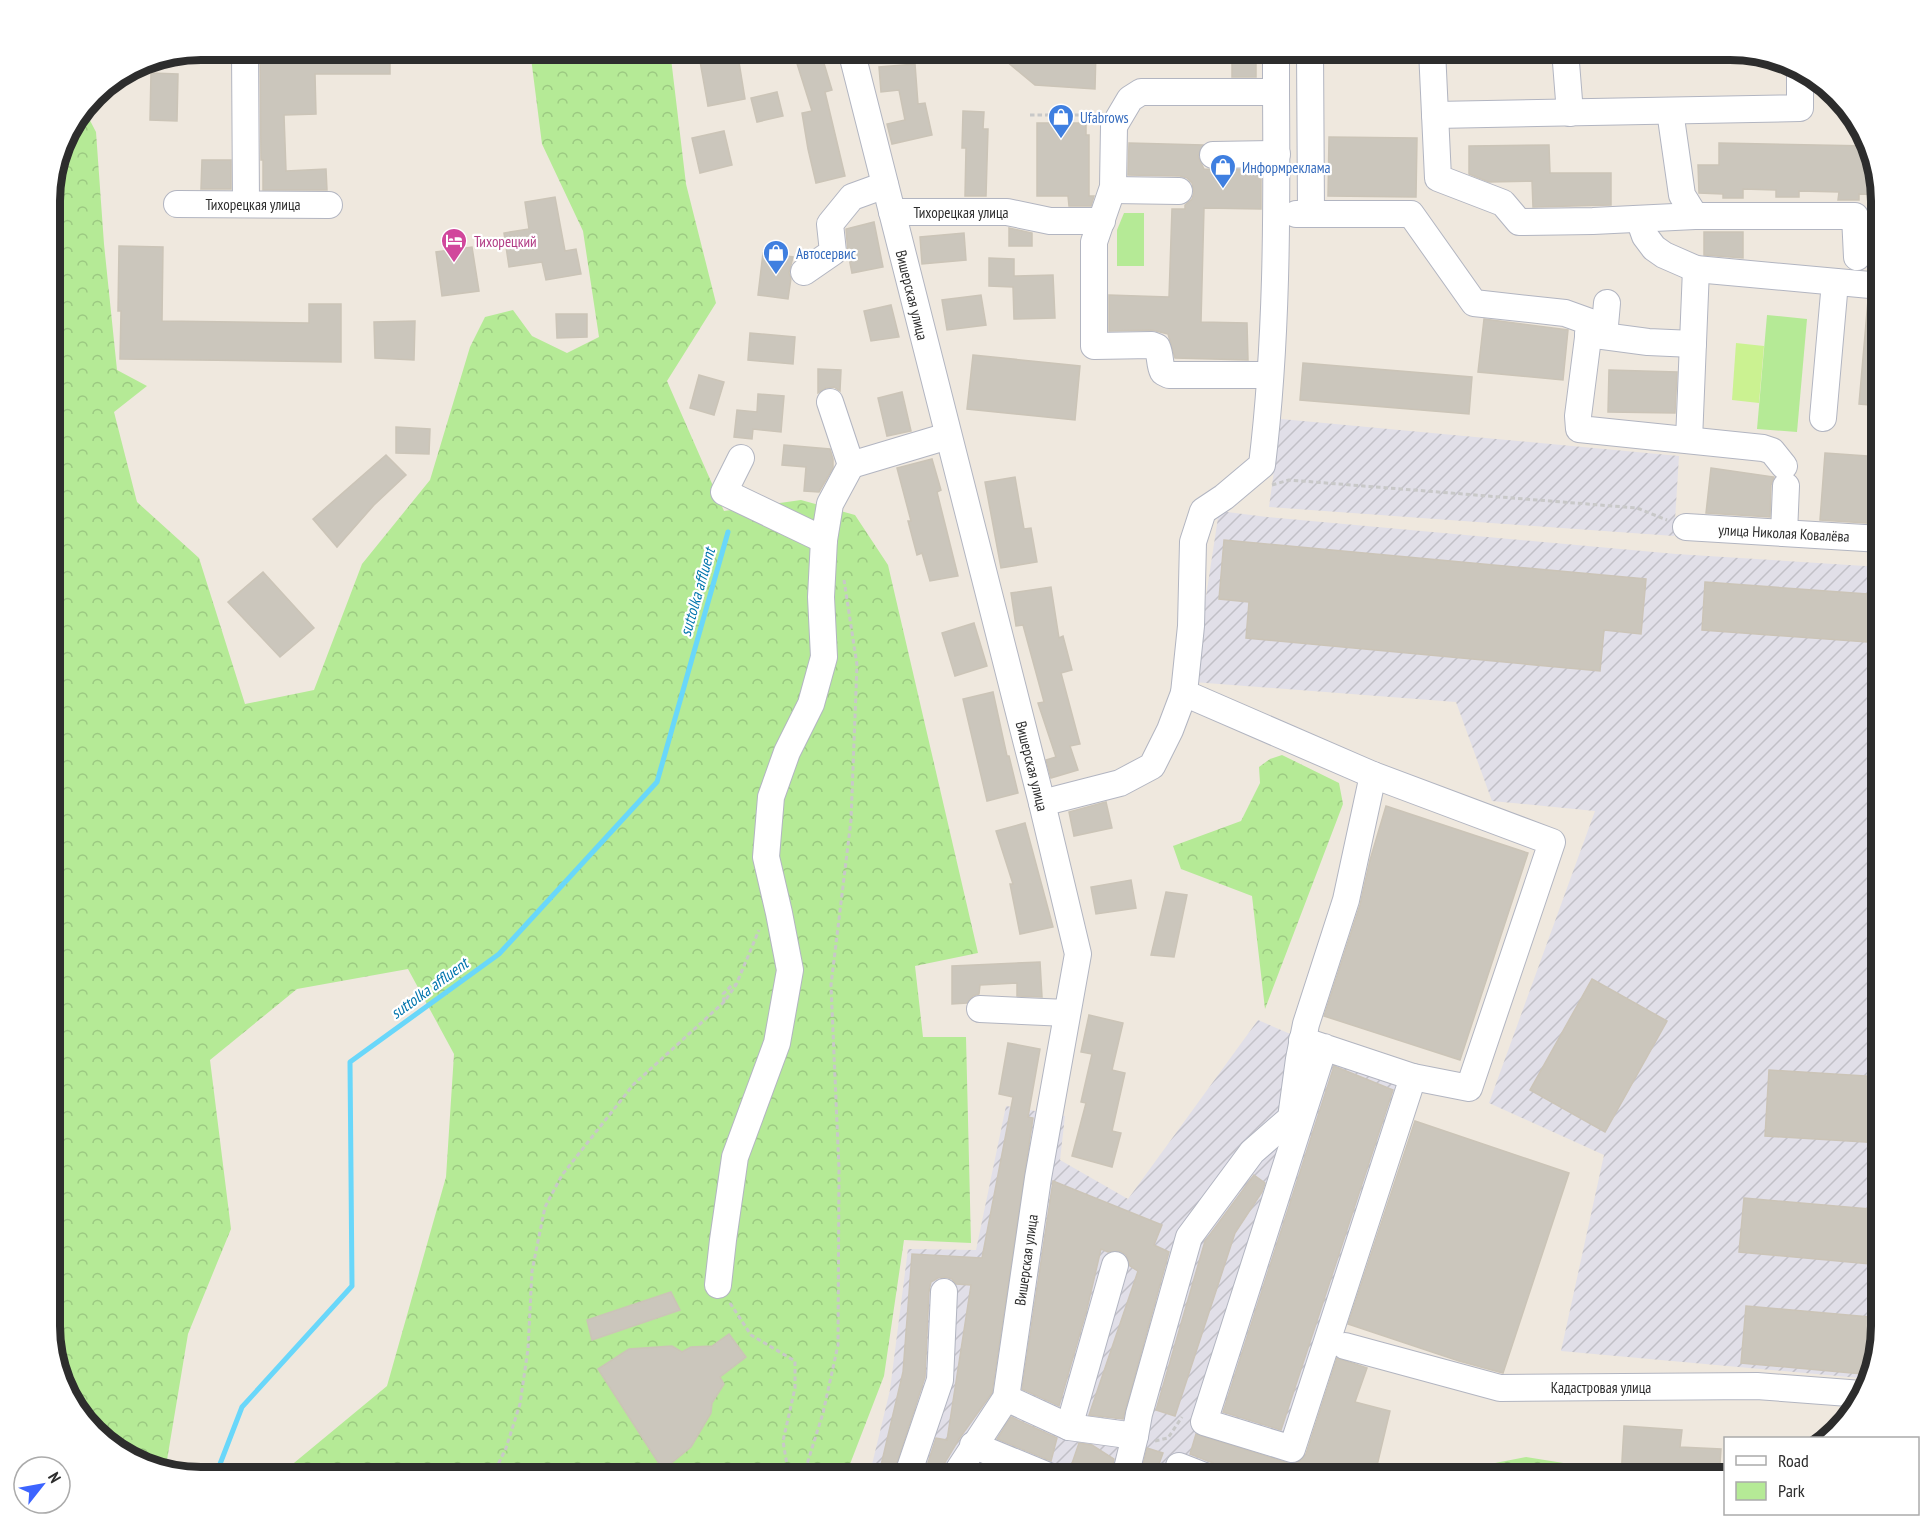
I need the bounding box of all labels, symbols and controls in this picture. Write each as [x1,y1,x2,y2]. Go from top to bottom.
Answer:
shop icon: Ufabrows [1046,102,1076,140]
place label: Ufabrows [1080,108,1129,127]
shop icon: Информреклама [1208,152,1238,190]
place label: Информреклама [1242,158,1331,177]
street label: Тихорецкая улица [205,195,301,214]
street label: Тихорецкая улица [913,203,1009,222]
hotel icon: Тихорецкий [439,226,469,264]
place label: Тихорецкий [474,232,537,251]
shop icon: Автосервис [761,238,791,276]
place label: Автосервис [796,244,857,263]
street label: Вишерская улица [892,248,932,342]
street label: улица Николая Ковалёва [1718,520,1850,546]
water label: suttolka affluent [675,544,720,638]
street label: Вишерская улица [1012,719,1052,813]
water label: suttolka affluent [386,952,473,1023]
street label: Вишерская улица [1010,1213,1042,1307]
street label: Кадастровая улица [1551,1378,1651,1397]
legend [1724,1437,1919,1515]
text: Road [1778,1449,1809,1472]
north arrow [12,1455,72,1515]
text: N [44,1468,66,1486]
text: Park [1778,1479,1805,1502]

